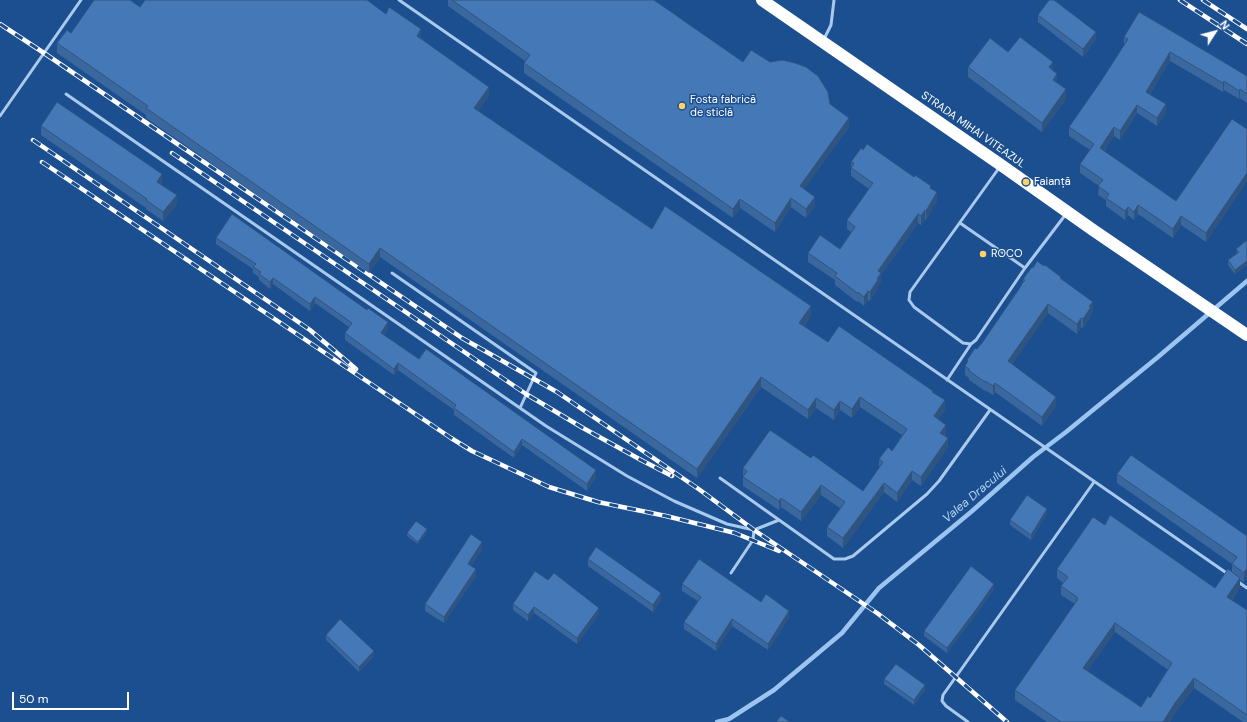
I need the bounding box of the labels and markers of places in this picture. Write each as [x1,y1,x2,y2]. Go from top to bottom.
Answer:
place label: Fosta fabrică de sticlă [690,93,756,119]
marker: Fosta fabrică de sticlă [677,101,687,111]
place label: Faianță [1034,175,1071,189]
marker: Faianță [1021,177,1031,187]
place label: ROCO [991,247,1022,261]
marker: ROCO [978,249,988,259]

